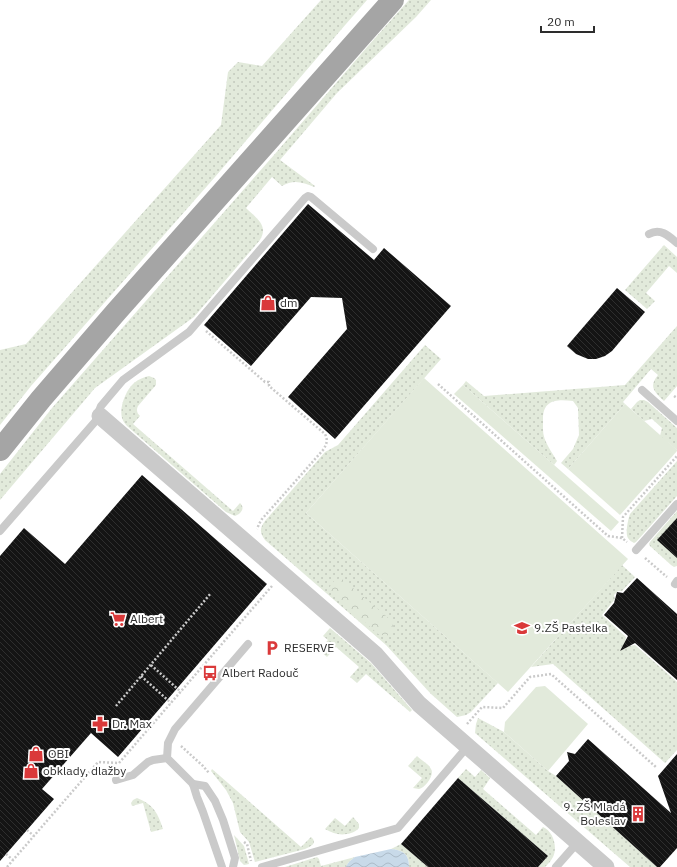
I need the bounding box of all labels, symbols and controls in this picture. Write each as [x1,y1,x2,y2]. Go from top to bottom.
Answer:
scale bar [541,8,594,34]
text: 20 m [547,14,575,29]
shop icon: dm [259,294,277,312]
place label: dm [280,295,297,310]
supermarket icon: Albert [109,610,127,628]
place label: Albert [130,611,163,626]
school or university icon: 9.ZŠ Pastelka [513,619,531,637]
place label: 9.ZŠ Pastelka [534,620,608,635]
parking icon: RESERVE [263,639,281,657]
place label: RESERVE [284,640,334,655]
bus stop icon: Albert Radouč [201,664,219,682]
place label: Albert Radouč [222,665,299,680]
pharmacy icon: Dr. Max [91,715,109,733]
place label: Dr. Max [112,716,152,731]
shop icon: OBI [27,745,45,763]
place label: OBI [48,746,69,761]
shop icon: obklady, dlažby [22,762,40,780]
place label: obklady, dlažby [43,763,126,778]
place label: 9. ZŠ Mladá Boleslav [563,799,627,828]
building icon: 9. ZŠ Mladá Boleslav [629,805,647,823]

